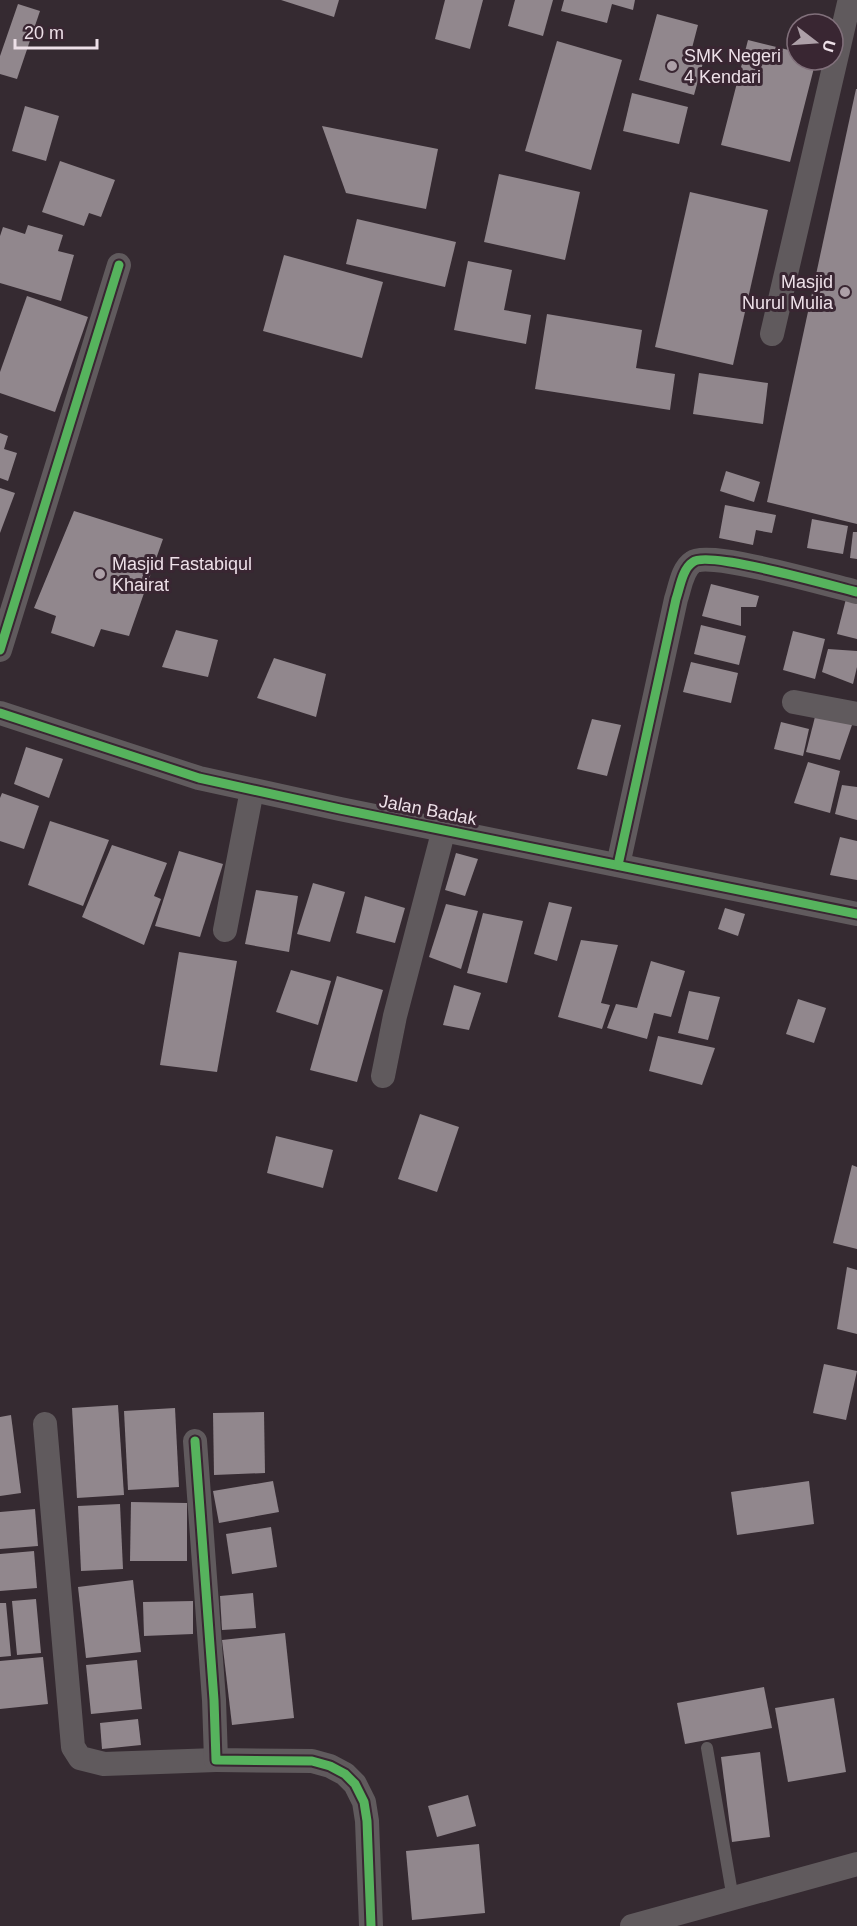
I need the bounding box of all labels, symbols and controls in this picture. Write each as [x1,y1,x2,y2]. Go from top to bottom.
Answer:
scale bar [15,12,98,50]
north arrow [785,12,845,72]
text: 20 m [24,23,64,43]
text: U [819,38,839,54]
place label: SMK Negeri 4 Kendari [684,46,781,87]
marker: SMK Negeri 4 Kendari [665,59,679,73]
place label: Masjid Nurul Mulia [742,272,834,313]
marker: Masjid Nurul Mulia [838,285,852,299]
place label: Masjid Fastabiqul Khairat [112,554,252,595]
marker: Masjid Fastabiqul Khairat [93,567,107,581]
street label: Jalan Badak [377,791,480,829]

